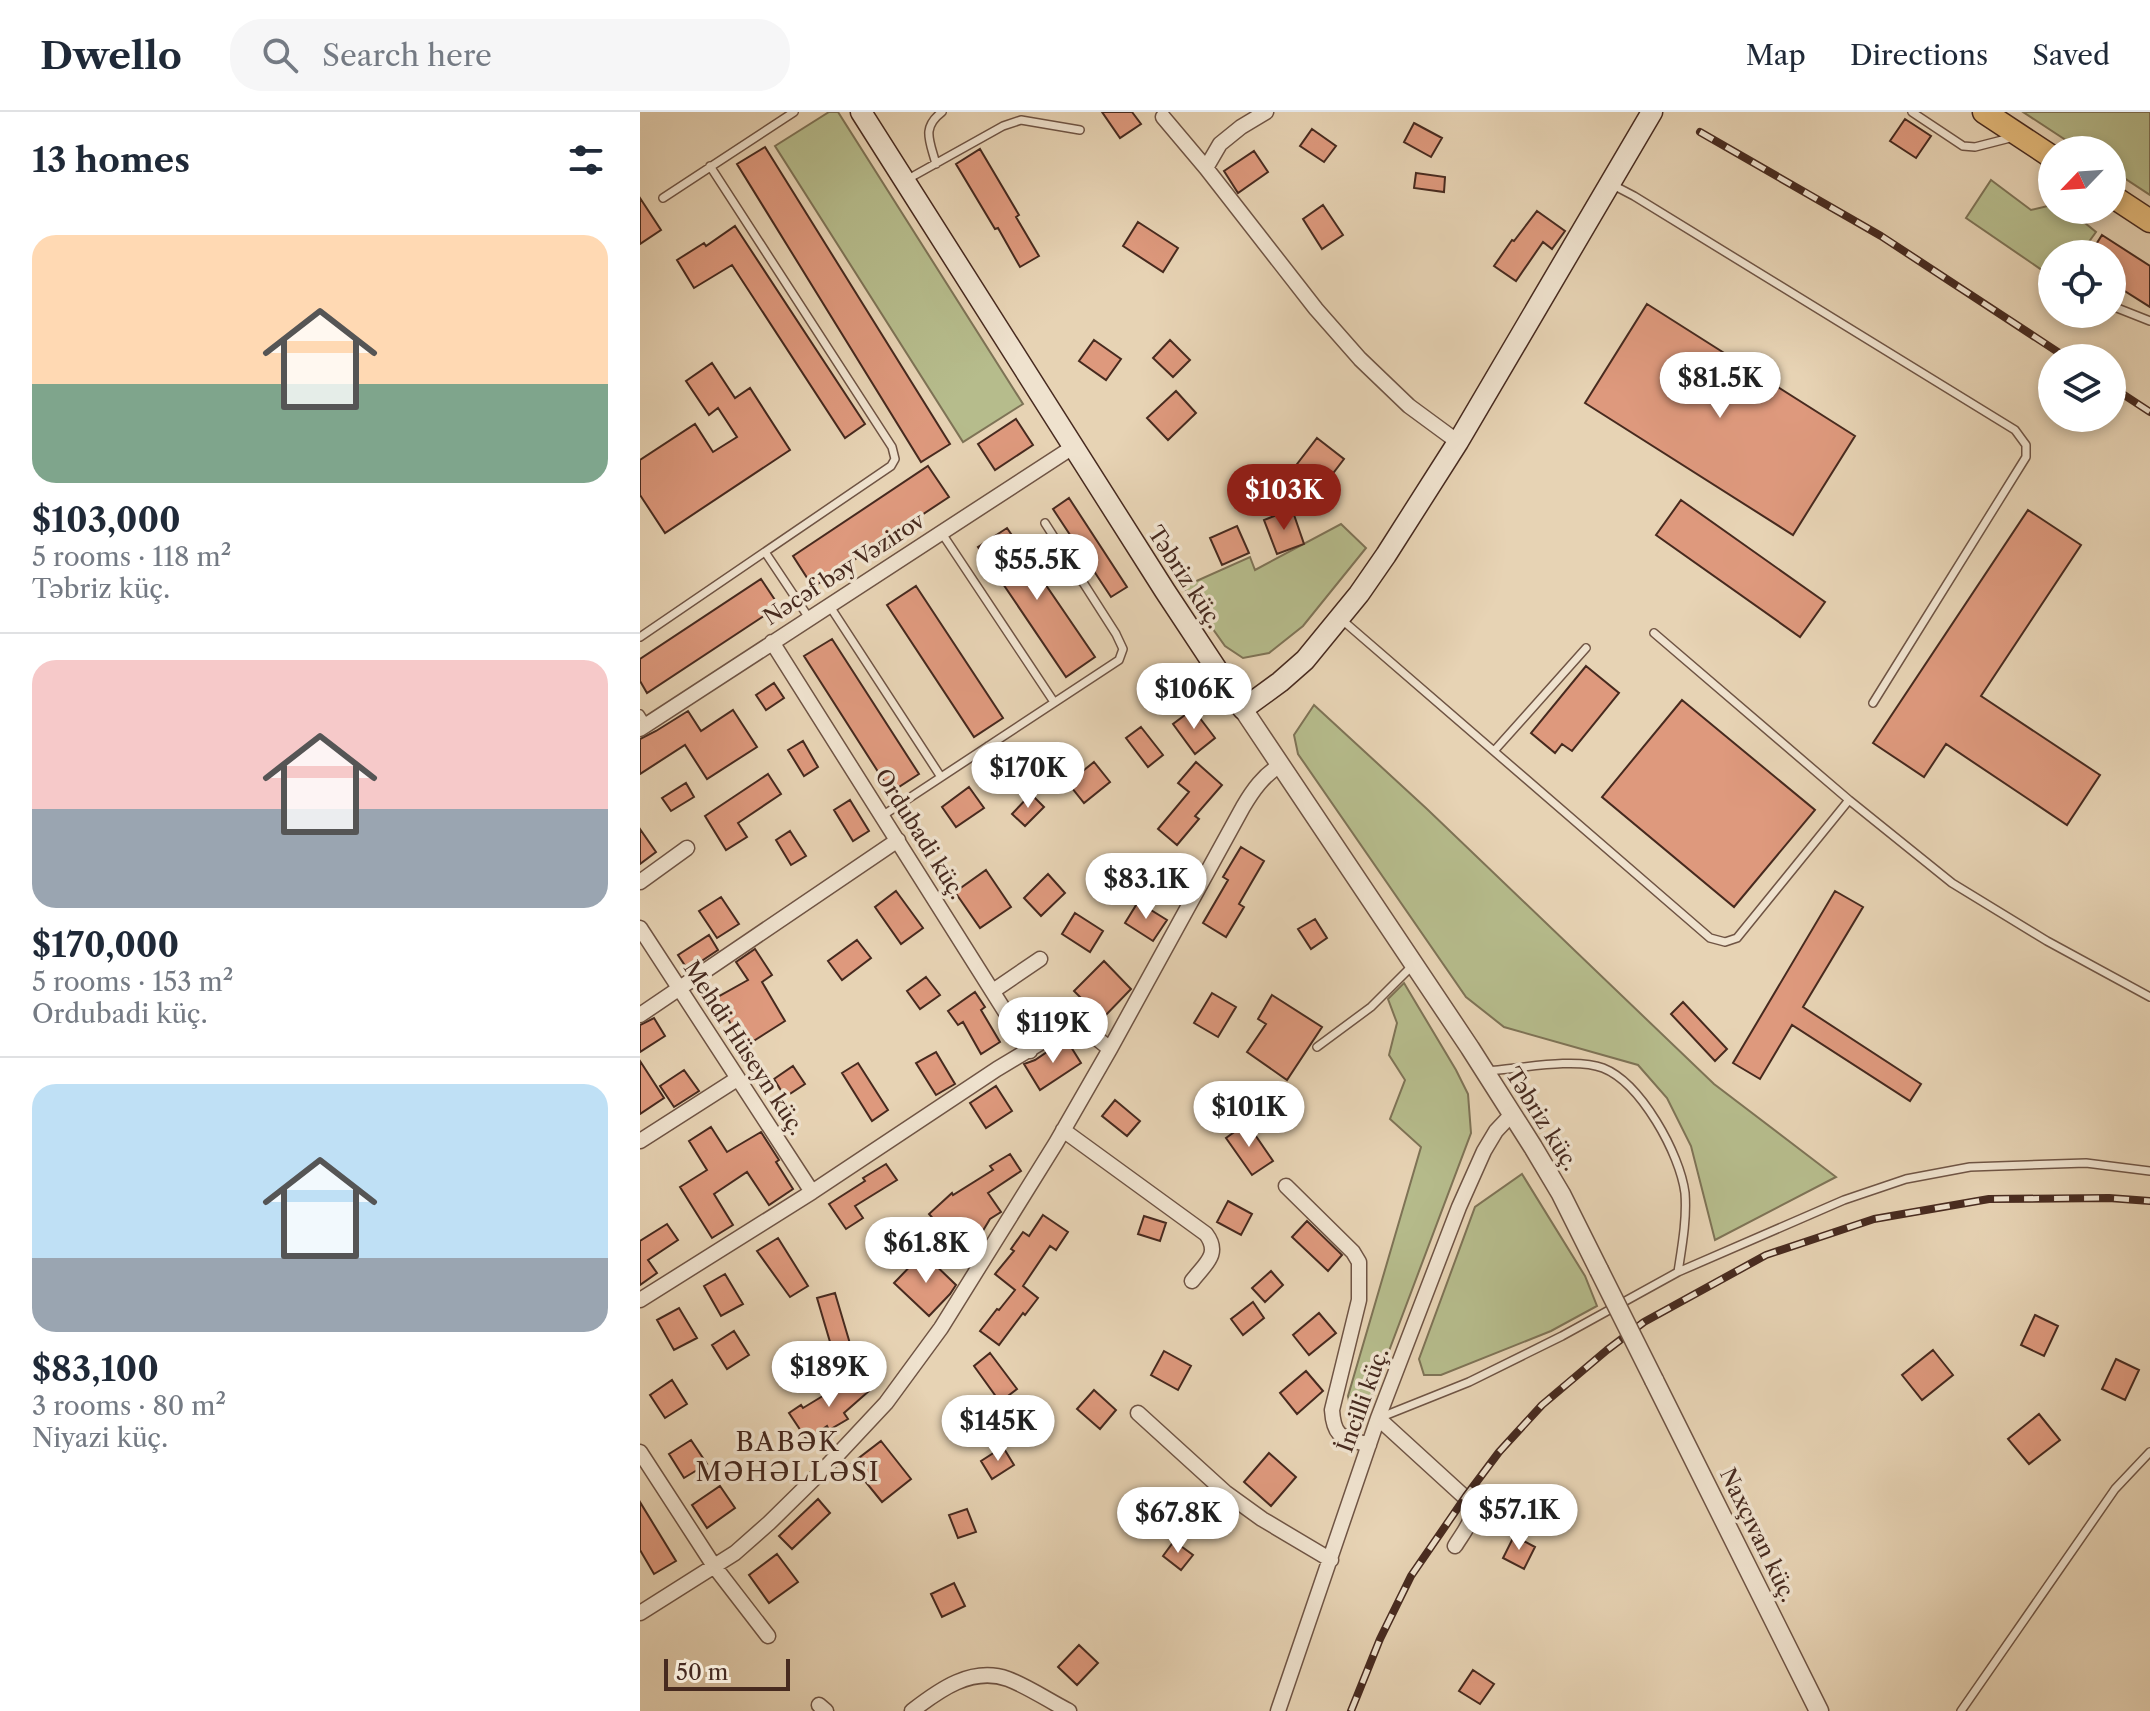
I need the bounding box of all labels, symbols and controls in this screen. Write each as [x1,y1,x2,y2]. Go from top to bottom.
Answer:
search box [230,19,790,91]
text: Dwello [40,32,182,79]
icon: search [258,33,302,77]
text: Search here [322,37,492,74]
text: Map [1746,38,1806,72]
text: Directions [1850,38,1988,72]
text: Saved [2032,38,2110,72]
north arrow [2038,136,2126,224]
map controls [2038,136,2126,432]
icon: filters [564,138,608,182]
text: 13 homes [32,139,190,181]
button: locate [2038,240,2126,328]
icon: home [248,287,392,431]
button: layers [2038,344,2126,432]
pin: $81.5K [1655,352,1785,420]
text: $81.5K [1678,362,1762,394]
pin: $103K [1228,464,1340,532]
text: $103K [1245,474,1323,506]
text: $103,000 [32,499,181,541]
street label: Nəcəf bəy Vəzirov [758,506,931,631]
street label: Təbriz küç. [1142,521,1228,633]
pin: $55.5K [972,534,1102,602]
text: 5 rooms · 118 m² [32,541,231,573]
text: $55.5K [994,544,1080,576]
text: Təbriz küç. [32,573,170,605]
pin: $106K [1138,663,1250,731]
text: $106K [1155,673,1233,705]
icon: home [248,712,392,856]
pin: $170K [972,742,1084,810]
text: $170K [989,752,1067,784]
street label: Ordubadi küç. [869,764,971,904]
pin: $83.1K [1081,853,1211,921]
text: $83.1K [1104,863,1188,895]
text: $170,000 [32,924,179,966]
street label: Mehdi Hüseyn küç. [678,956,810,1140]
text: 5 rooms · 153 m² [32,966,233,998]
pin: $119K [997,997,1109,1065]
text: Ordubadi küç. [32,998,208,1030]
text: $119K [1016,1007,1090,1039]
street label: Təbriz küç. [1500,1062,1584,1176]
pin: $101K [1193,1081,1305,1149]
text: $101K [1211,1091,1287,1123]
icon: home [248,1136,392,1280]
pin: $61.8K [861,1217,991,1285]
text: $61.8K [883,1227,969,1259]
pin: $189K [773,1341,885,1409]
street label: İncilli küç. [1332,1344,1394,1456]
text: $83,100 [32,1348,159,1390]
text: $189K [790,1351,868,1383]
text: 3 rooms · 80 m² [32,1390,226,1422]
pin: $145K [942,1395,1054,1463]
text: $145K [960,1405,1036,1437]
text: Niyazi küç. [32,1422,168,1454]
district label: BABƏK MƏHƏLLƏSI [695,1426,881,1488]
street label: Naxçıvan küç. [1714,1464,1802,1606]
pin: $57.1K [1454,1484,1584,1552]
pin: $67.8K [1113,1487,1243,1555]
text: $57.1K [1479,1494,1559,1526]
text: $67.8K [1135,1497,1221,1529]
scale bar [664,1655,790,1691]
text: 50 m [676,1659,728,1686]

